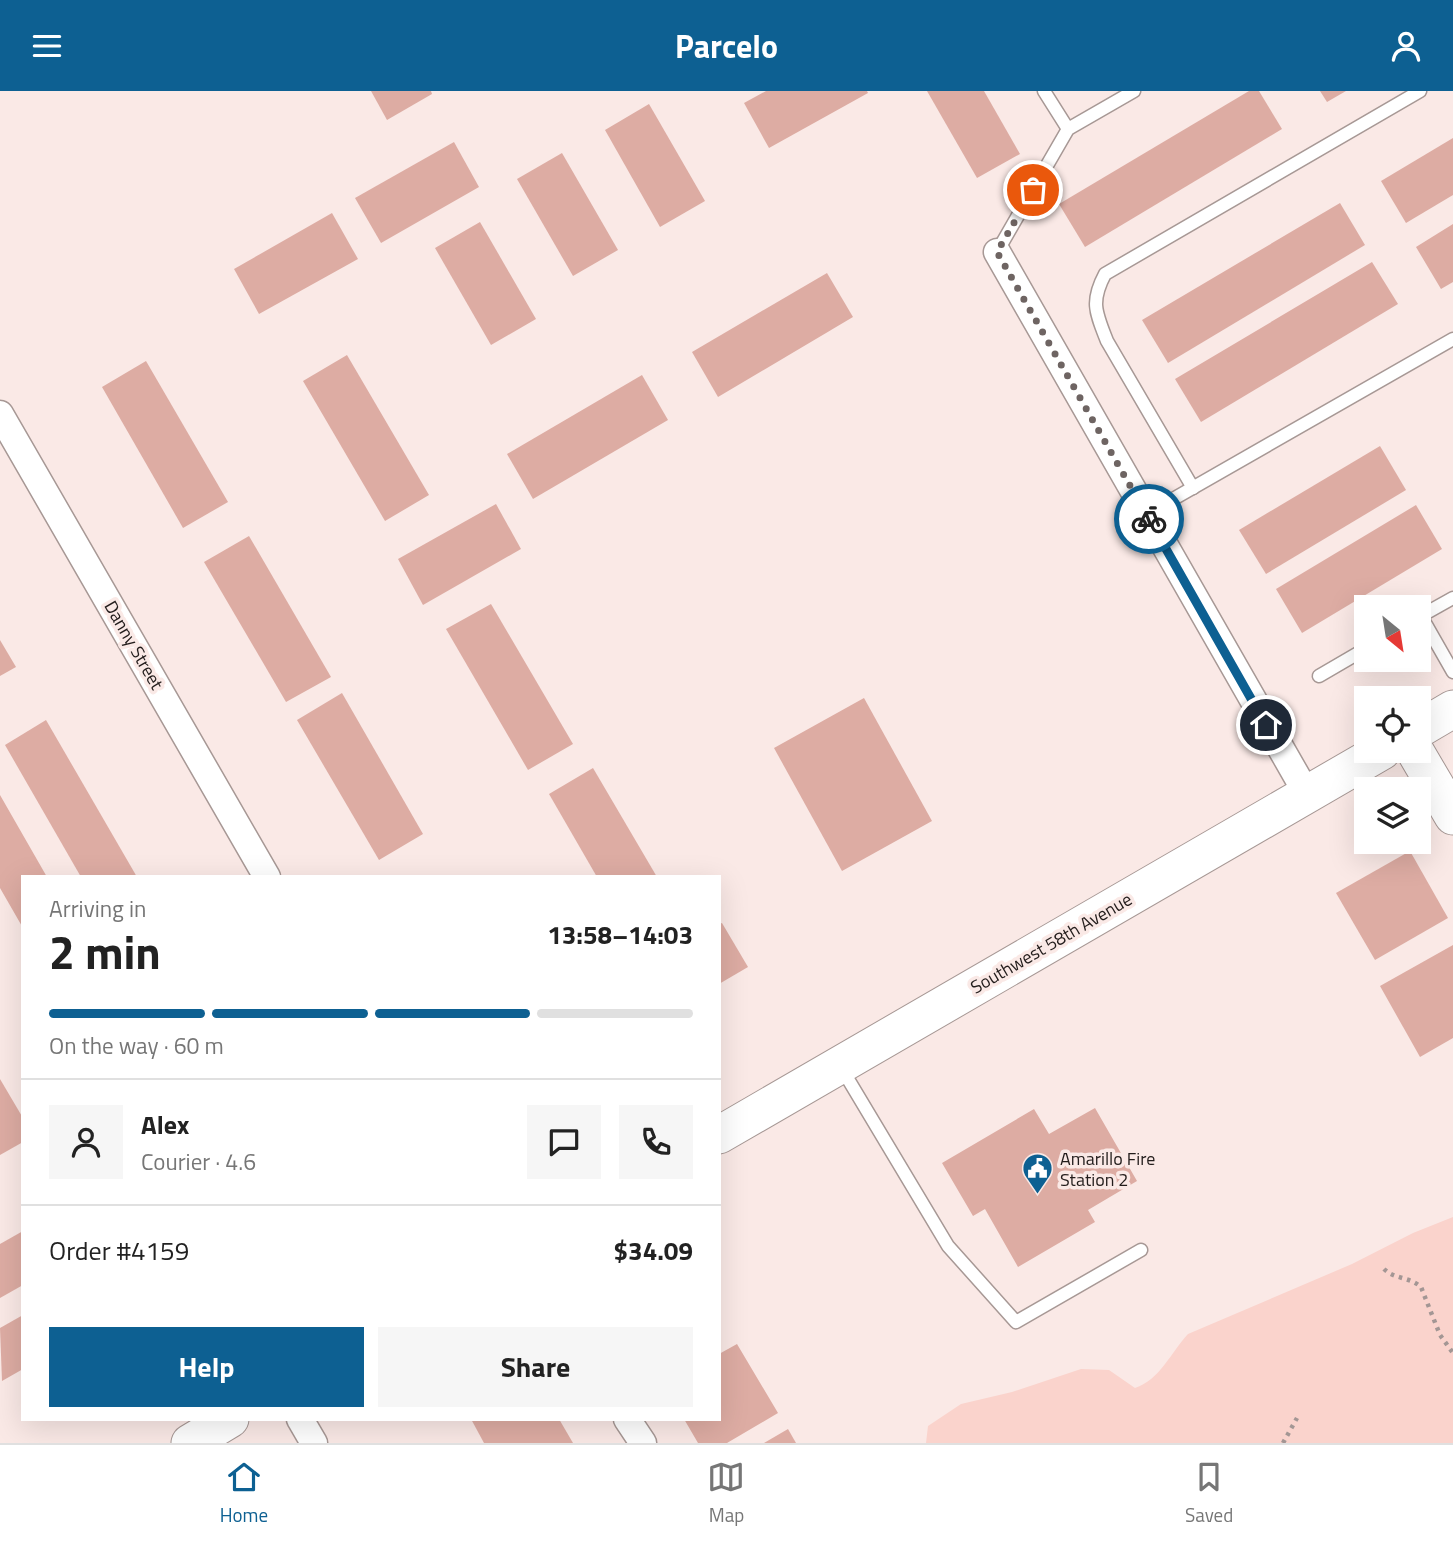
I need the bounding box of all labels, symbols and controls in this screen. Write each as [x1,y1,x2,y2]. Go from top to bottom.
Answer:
text: Parcelo [675,22,778,70]
icon: menu [28,27,66,65]
icon: person [1387,27,1425,65]
pin [1003,160,1063,220]
icon: bag [1014,171,1052,209]
courier [1114,484,1184,554]
icon: bike [1130,500,1168,538]
street label: Danny Street [98,595,171,695]
north arrow [1354,595,1432,672]
map controls [1354,595,1431,854]
button: locate [1354,686,1431,763]
pin [1236,695,1296,755]
icon: home [1247,706,1285,744]
button: layers [1354,777,1431,854]
street label: Southwest 58th Avenue [965,886,1137,1000]
text: Arriving in [49,891,146,926]
text: 13:58–14:03 [547,915,693,954]
text: 2 min [49,917,161,987]
text: On the way · 60 m [49,1028,224,1063]
button: person [49,1105,123,1179]
text: Alex [141,1105,189,1144]
button: chat [527,1105,601,1179]
button: phone [619,1105,693,1179]
text: Courier · 4.6 [141,1144,256,1179]
place label: Amarillo Fire Station 2 [1060,1145,1155,1193]
public building icon: Amarillo Fire Station 2 [1020,1151,1054,1195]
text: Order #4159 [49,1231,189,1270]
text: $34.09 [614,1231,693,1270]
button: Help [49,1327,364,1407]
button: Share [378,1327,693,1407]
tab: Home [220,1458,268,1529]
tab: Map [707,1458,745,1529]
tab: Saved [1185,1458,1233,1529]

